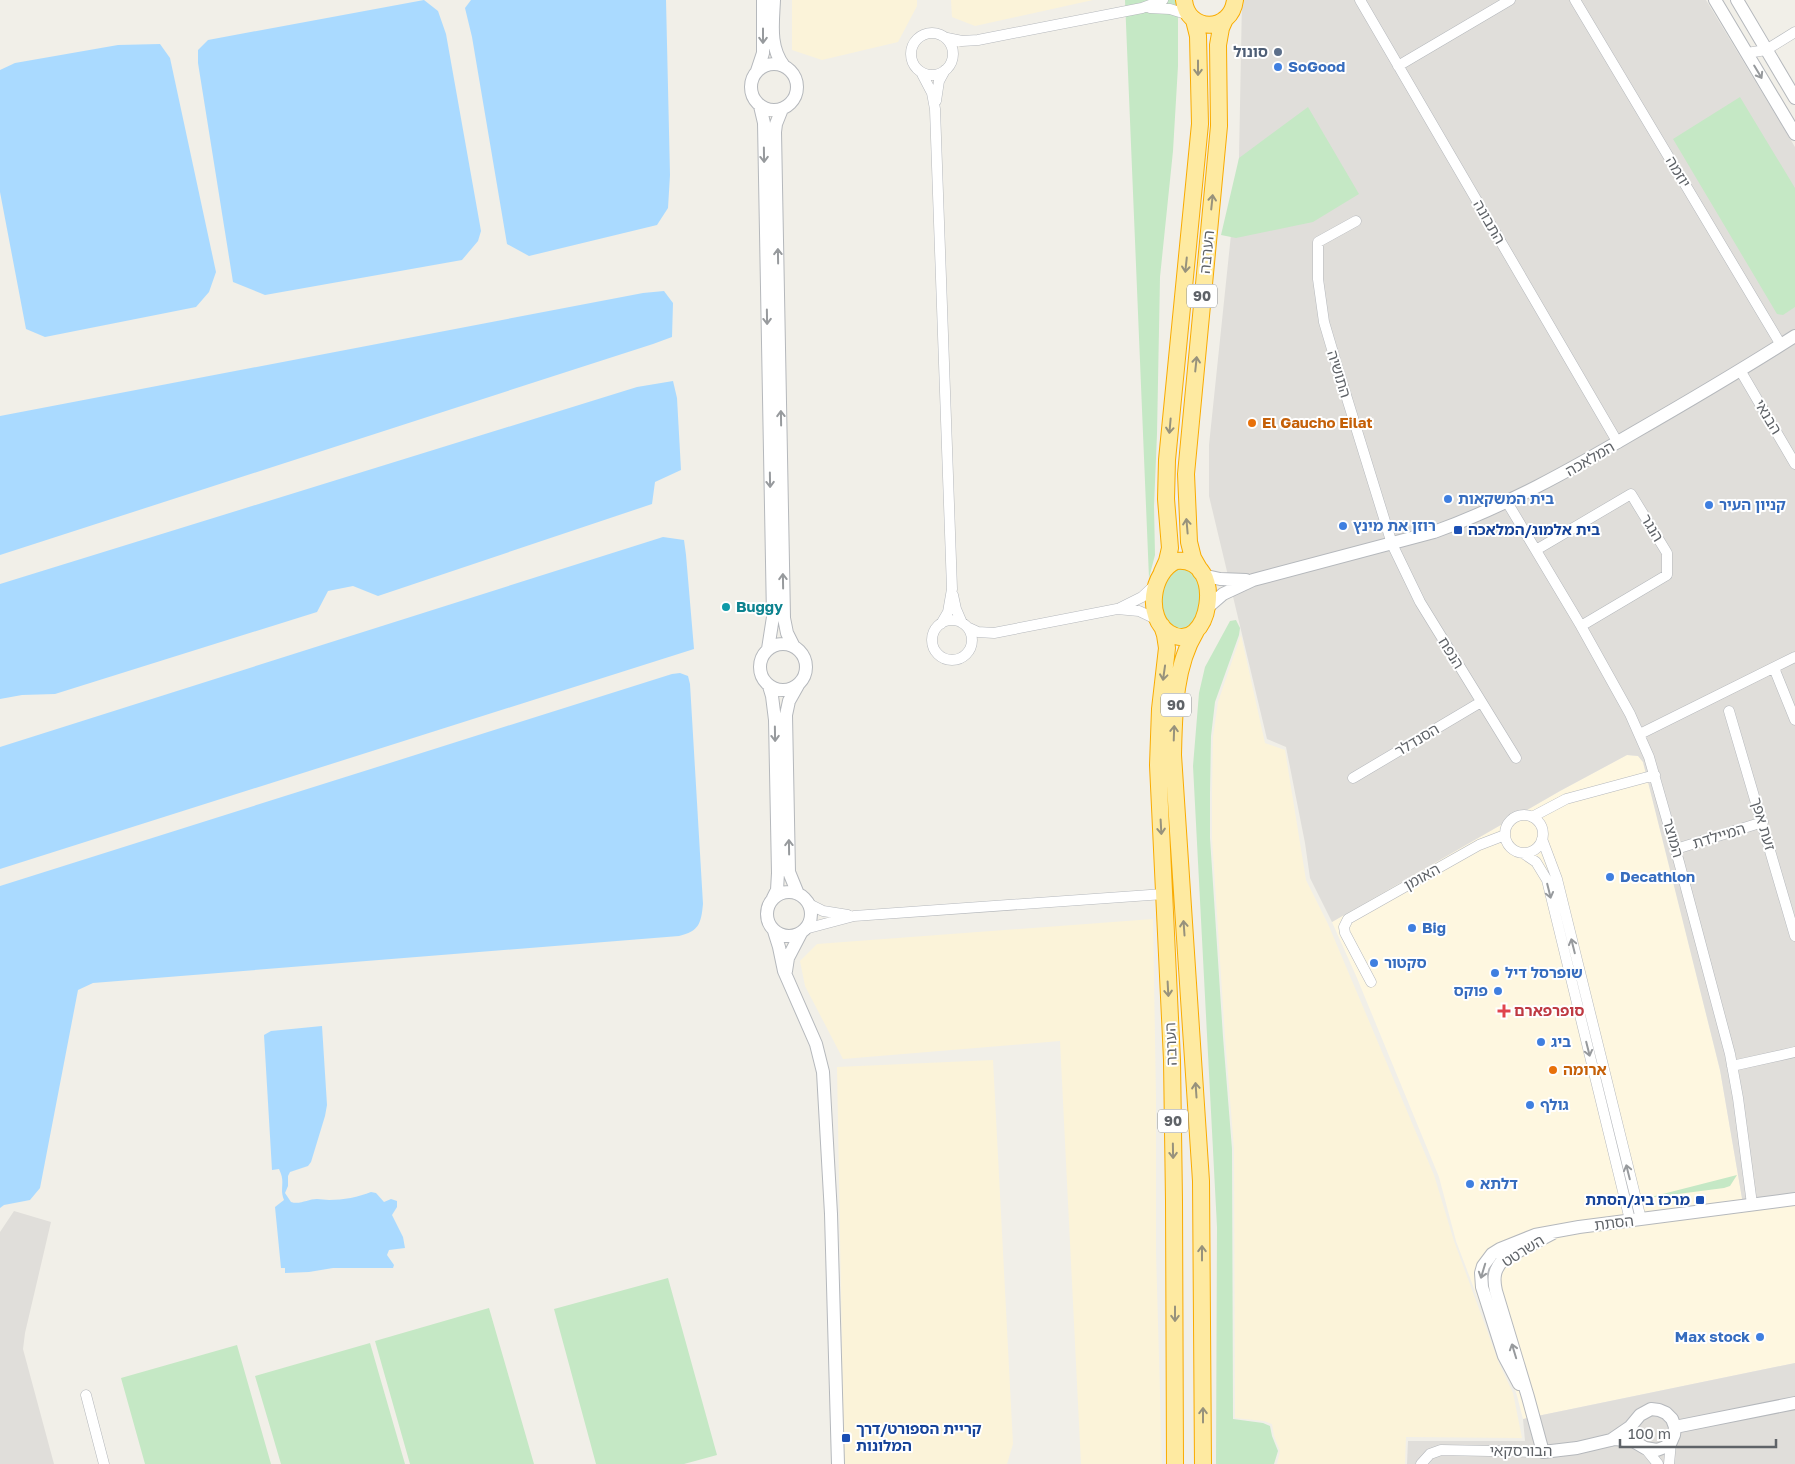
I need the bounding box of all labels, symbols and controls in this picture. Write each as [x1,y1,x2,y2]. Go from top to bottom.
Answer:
one-way arrow [758,28,768,44]
place label: סונול [1233,42,1268,60]
marker: סונול [1272,46,1284,58]
place label: SoGood [1288,57,1345,75]
one-way arrow [1194,60,1203,76]
marker: SoGood [1272,61,1284,73]
one-way arrow [1753,64,1763,78]
one-way arrow [760,146,769,162]
street label: יוזמה [1663,153,1695,190]
one-way arrow [1207,194,1217,210]
street label: התבונה [1470,196,1510,247]
street label: הערבה [1195,229,1217,274]
one-way arrow [773,248,783,264]
one-way arrow [1181,256,1191,272]
road number: 90 [1187,284,1217,308]
one-way arrow [762,308,772,325]
street label: התושיה [1324,348,1356,400]
one-way arrow [1191,356,1200,372]
street label: הבנאי [1752,396,1786,437]
one-way arrow [776,410,785,426]
place label: El Gaucho Eilat [1262,413,1372,431]
marker: El Gaucho Eilat [1246,417,1258,429]
one-way arrow [1165,418,1175,434]
street label: המלאכה [1562,437,1617,479]
one-way arrow [765,471,775,487]
place label: בית המשקאות [1458,489,1554,507]
marker: בית המשקאות [1442,493,1454,505]
place label: קניון העיר [1719,495,1786,513]
marker: קניון העיר [1703,499,1715,511]
street label: הנגר [1638,511,1668,544]
place label: רוזן את מינץ [1353,516,1436,534]
one-way arrow [1183,518,1192,534]
marker: רוזן את מינץ [1337,520,1349,532]
place label: בית אלמוג/המלאכה [1468,520,1600,538]
marker: בית אלמוג/המלאכה [1452,524,1464,536]
one-way arrow [779,573,788,589]
place label: Buggy [736,597,783,615]
marker: Buggy [720,601,732,613]
street label: הנפח [1435,633,1469,672]
one-way arrow [1159,665,1169,681]
road number: 90 [1161,694,1191,716]
street label: הסנדלר [1391,719,1442,759]
one-way arrow [771,726,780,742]
one-way arrow [1169,726,1178,742]
street label: זעת אפך [1748,795,1780,852]
street label: המוצר [1660,816,1688,859]
one-way arrow [1156,818,1165,834]
street label: המיילדת [1690,818,1747,852]
one-way arrow [784,839,794,856]
street label: האומן [1400,859,1443,893]
place label: Decathlon [1620,867,1695,885]
marker: Decathlon [1604,871,1616,883]
one-way arrow [1545,883,1555,899]
place label: Big [1422,918,1446,936]
one-way arrow [1180,921,1189,937]
marker: Big [1406,922,1418,934]
one-way arrow [1568,939,1577,955]
place label: סקטור [1384,953,1427,971]
marker: סקטור [1368,957,1380,969]
place label: שופרסל דיל [1505,963,1583,981]
marker: שופרסל דיל [1489,967,1501,979]
one-way arrow [1164,981,1173,997]
place label: פוקס [1453,981,1488,999]
marker: פוקס [1492,985,1504,997]
place label: סופרפארם [1514,1001,1584,1019]
marker: סופרפארם [1498,1005,1510,1017]
street label: הערבה [1160,1022,1180,1066]
place label: ביג [1551,1032,1571,1050]
marker: ביג [1535,1036,1547,1048]
one-way arrow [1584,1041,1593,1057]
place label: ארומה [1563,1060,1607,1078]
marker: ארומה [1547,1064,1559,1076]
one-way arrow [1191,1083,1200,1099]
place label: גולף [1540,1095,1569,1113]
marker: גולף [1524,1099,1536,1111]
road number: 90 [1158,1110,1188,1132]
one-way arrow [1169,1143,1178,1159]
one-way arrow [1623,1164,1633,1180]
place label: דלתא [1480,1174,1518,1192]
marker: דלתא [1464,1178,1476,1190]
place label: מרכז ביג/הסתת [1585,1190,1690,1208]
marker: מרכז ביג/הסתת [1694,1194,1706,1206]
street label: הסתת [1593,1211,1635,1233]
street label: השרטט [1498,1230,1547,1270]
one-way arrow [1197,1245,1207,1262]
one-way arrow [1478,1262,1488,1278]
one-way arrow [1170,1306,1180,1322]
place label: Max stock [1675,1327,1750,1345]
marker: Max stock [1754,1331,1766,1343]
one-way arrow [1509,1343,1518,1359]
one-way arrow [1198,1408,1208,1424]
scale bar [1620,1416,1776,1448]
place label: קריית הספורט/דרך המלונות [856,1419,982,1454]
text: 100 m [1628,1424,1671,1442]
marker: קריית הספורט/דרך המלונות [840,1432,852,1444]
street label: הבורסקאי [1490,1441,1552,1459]

